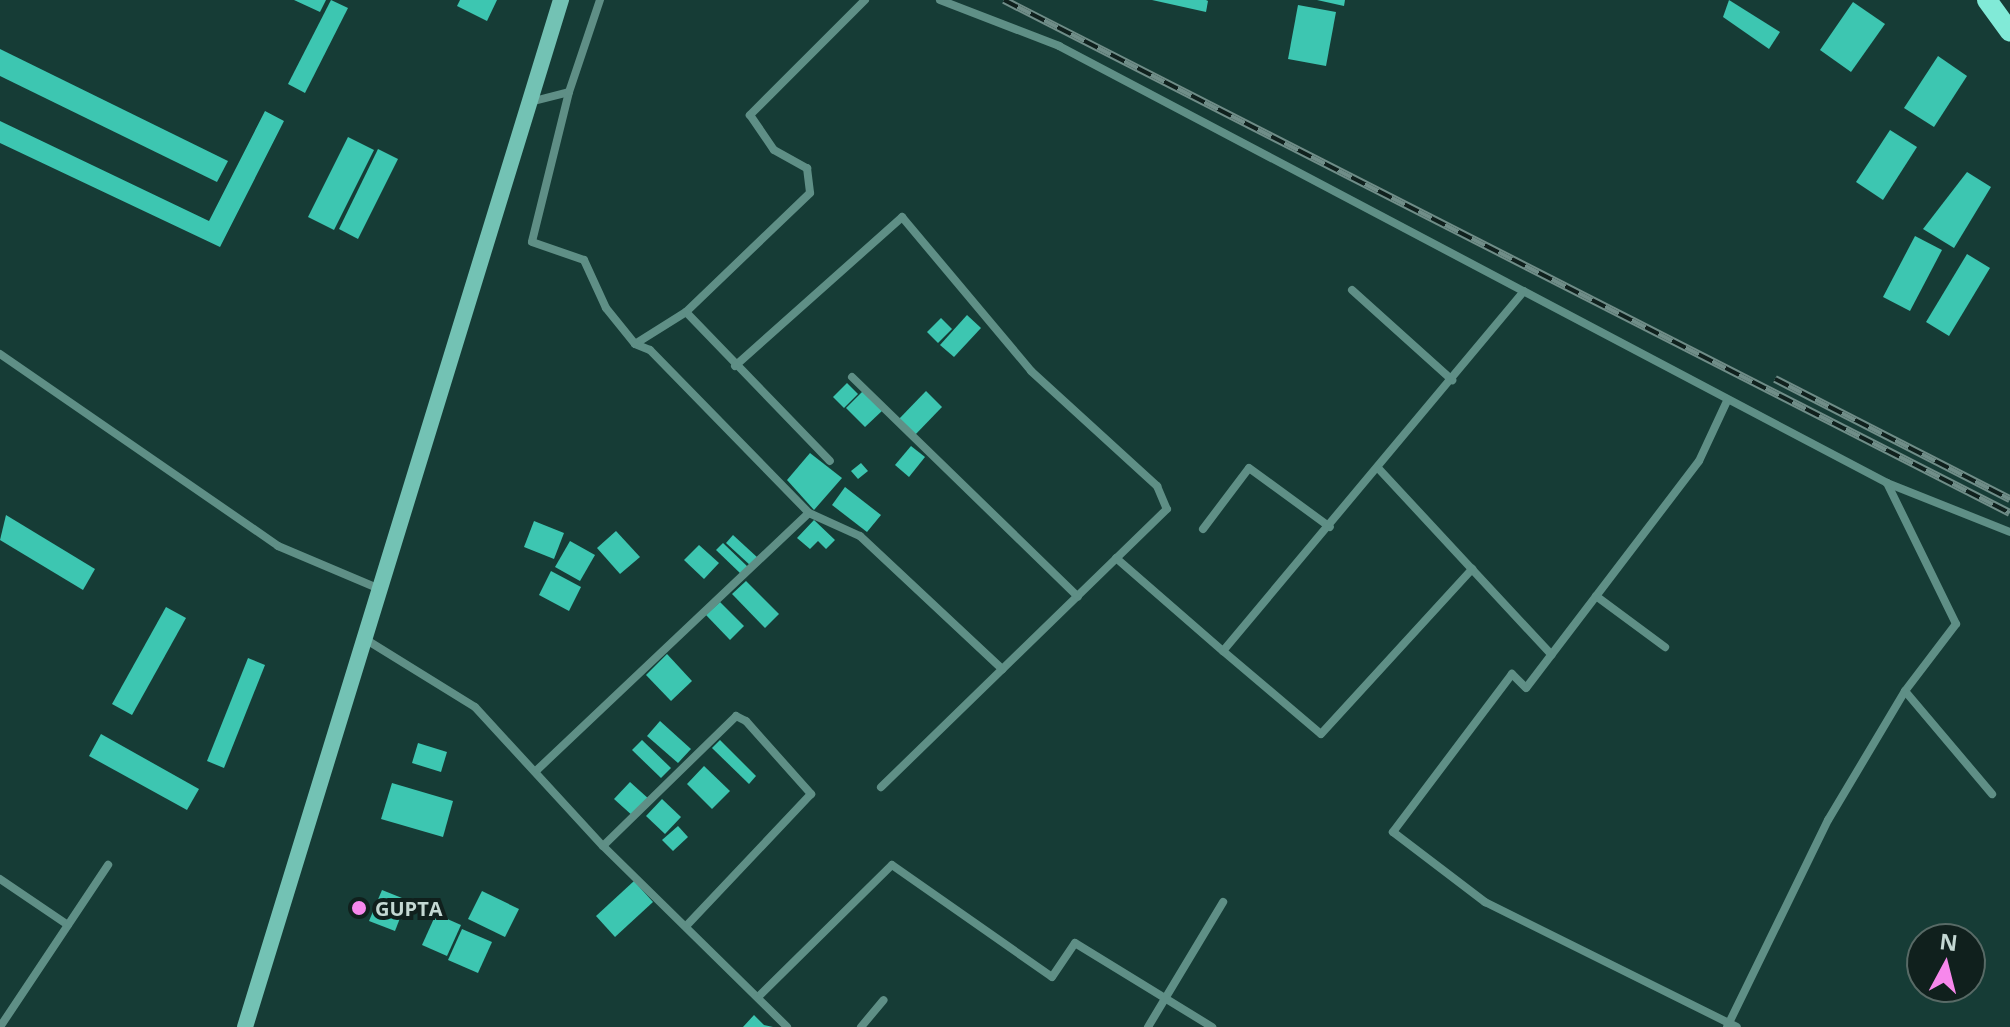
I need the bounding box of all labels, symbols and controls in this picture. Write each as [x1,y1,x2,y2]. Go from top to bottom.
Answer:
place label: GUPTA [375,896,443,920]
marker: GUPTA [350,899,368,917]
north arrow [1906,923,1986,1003]
text: N [1938,925,1959,957]

